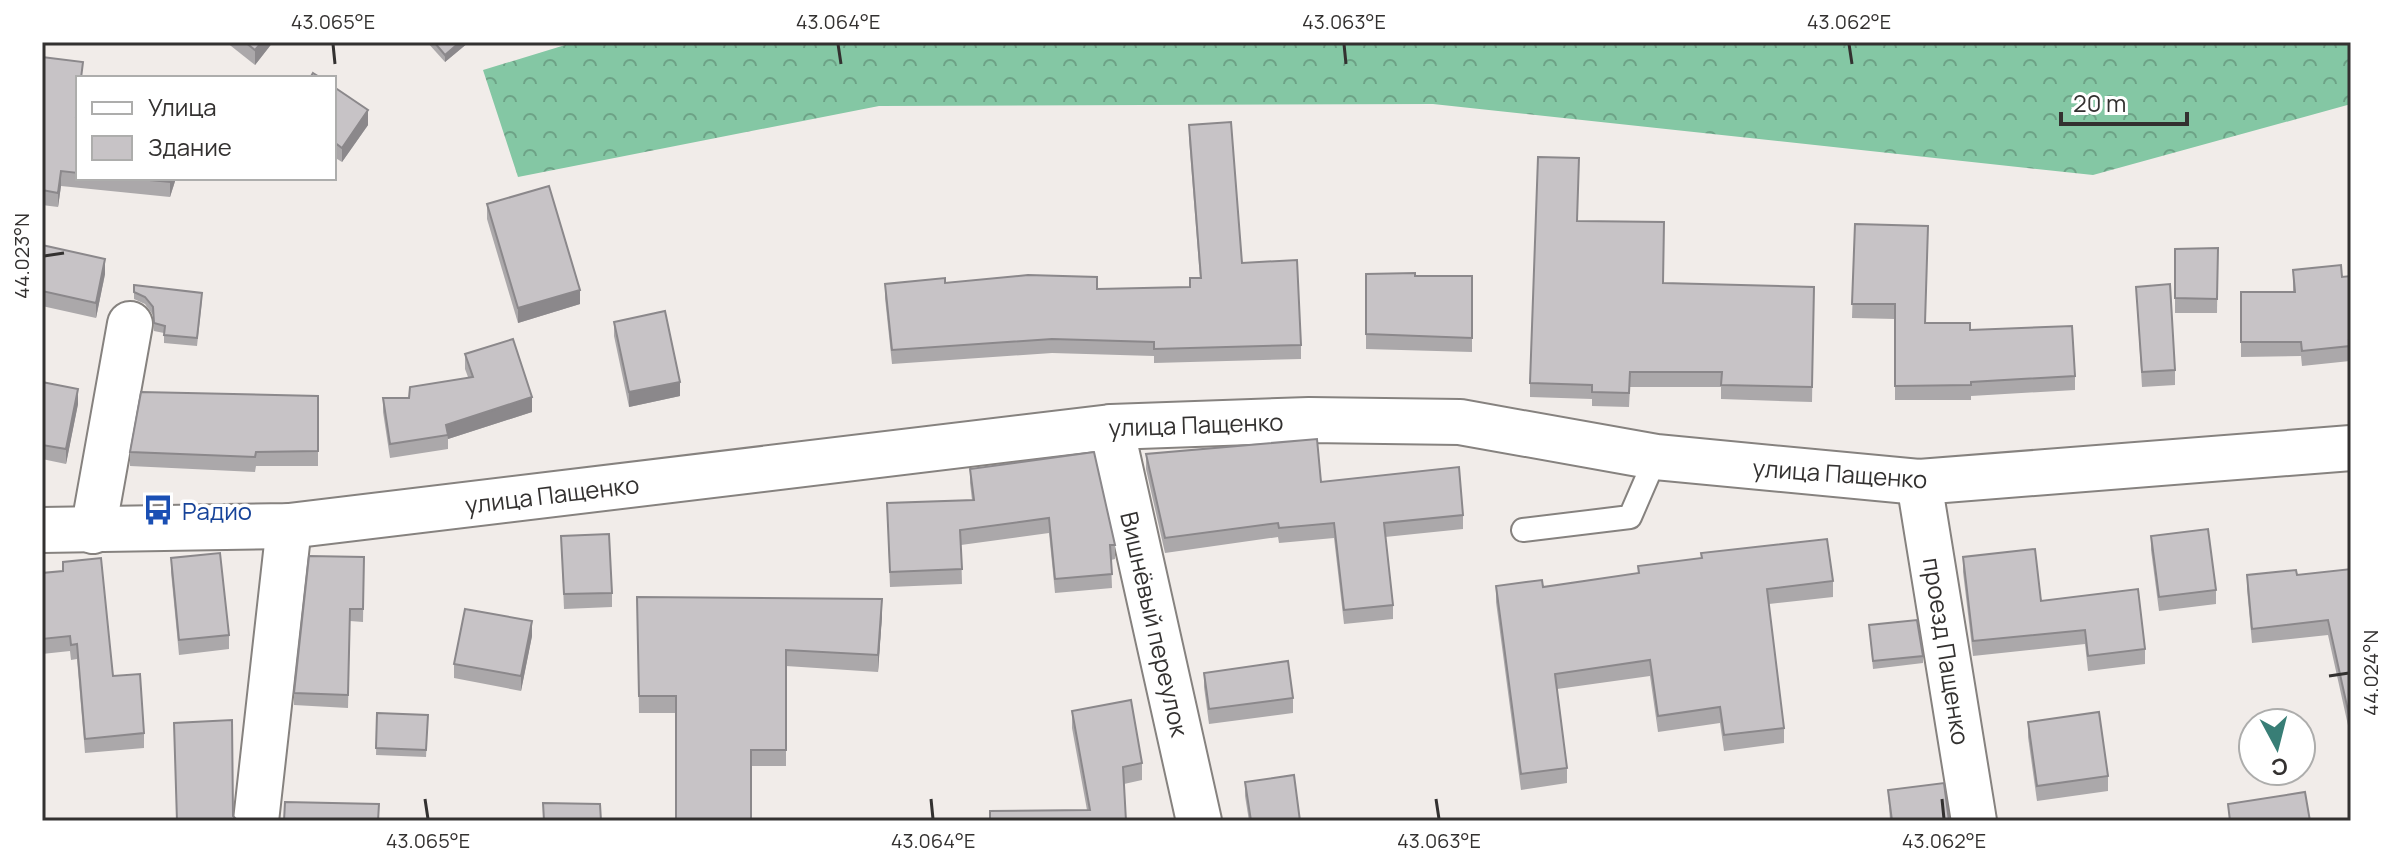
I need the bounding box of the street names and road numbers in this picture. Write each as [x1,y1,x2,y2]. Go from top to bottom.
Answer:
street label: улица Пащенко [1108,404,1284,444]
street label: улица Пащенко [1752,450,1928,496]
street label: улица Пащенко [463,467,641,521]
street label: Вишнёвый переулок [1113,508,1197,741]
street label: проезд Пащенко [1916,555,1978,747]

